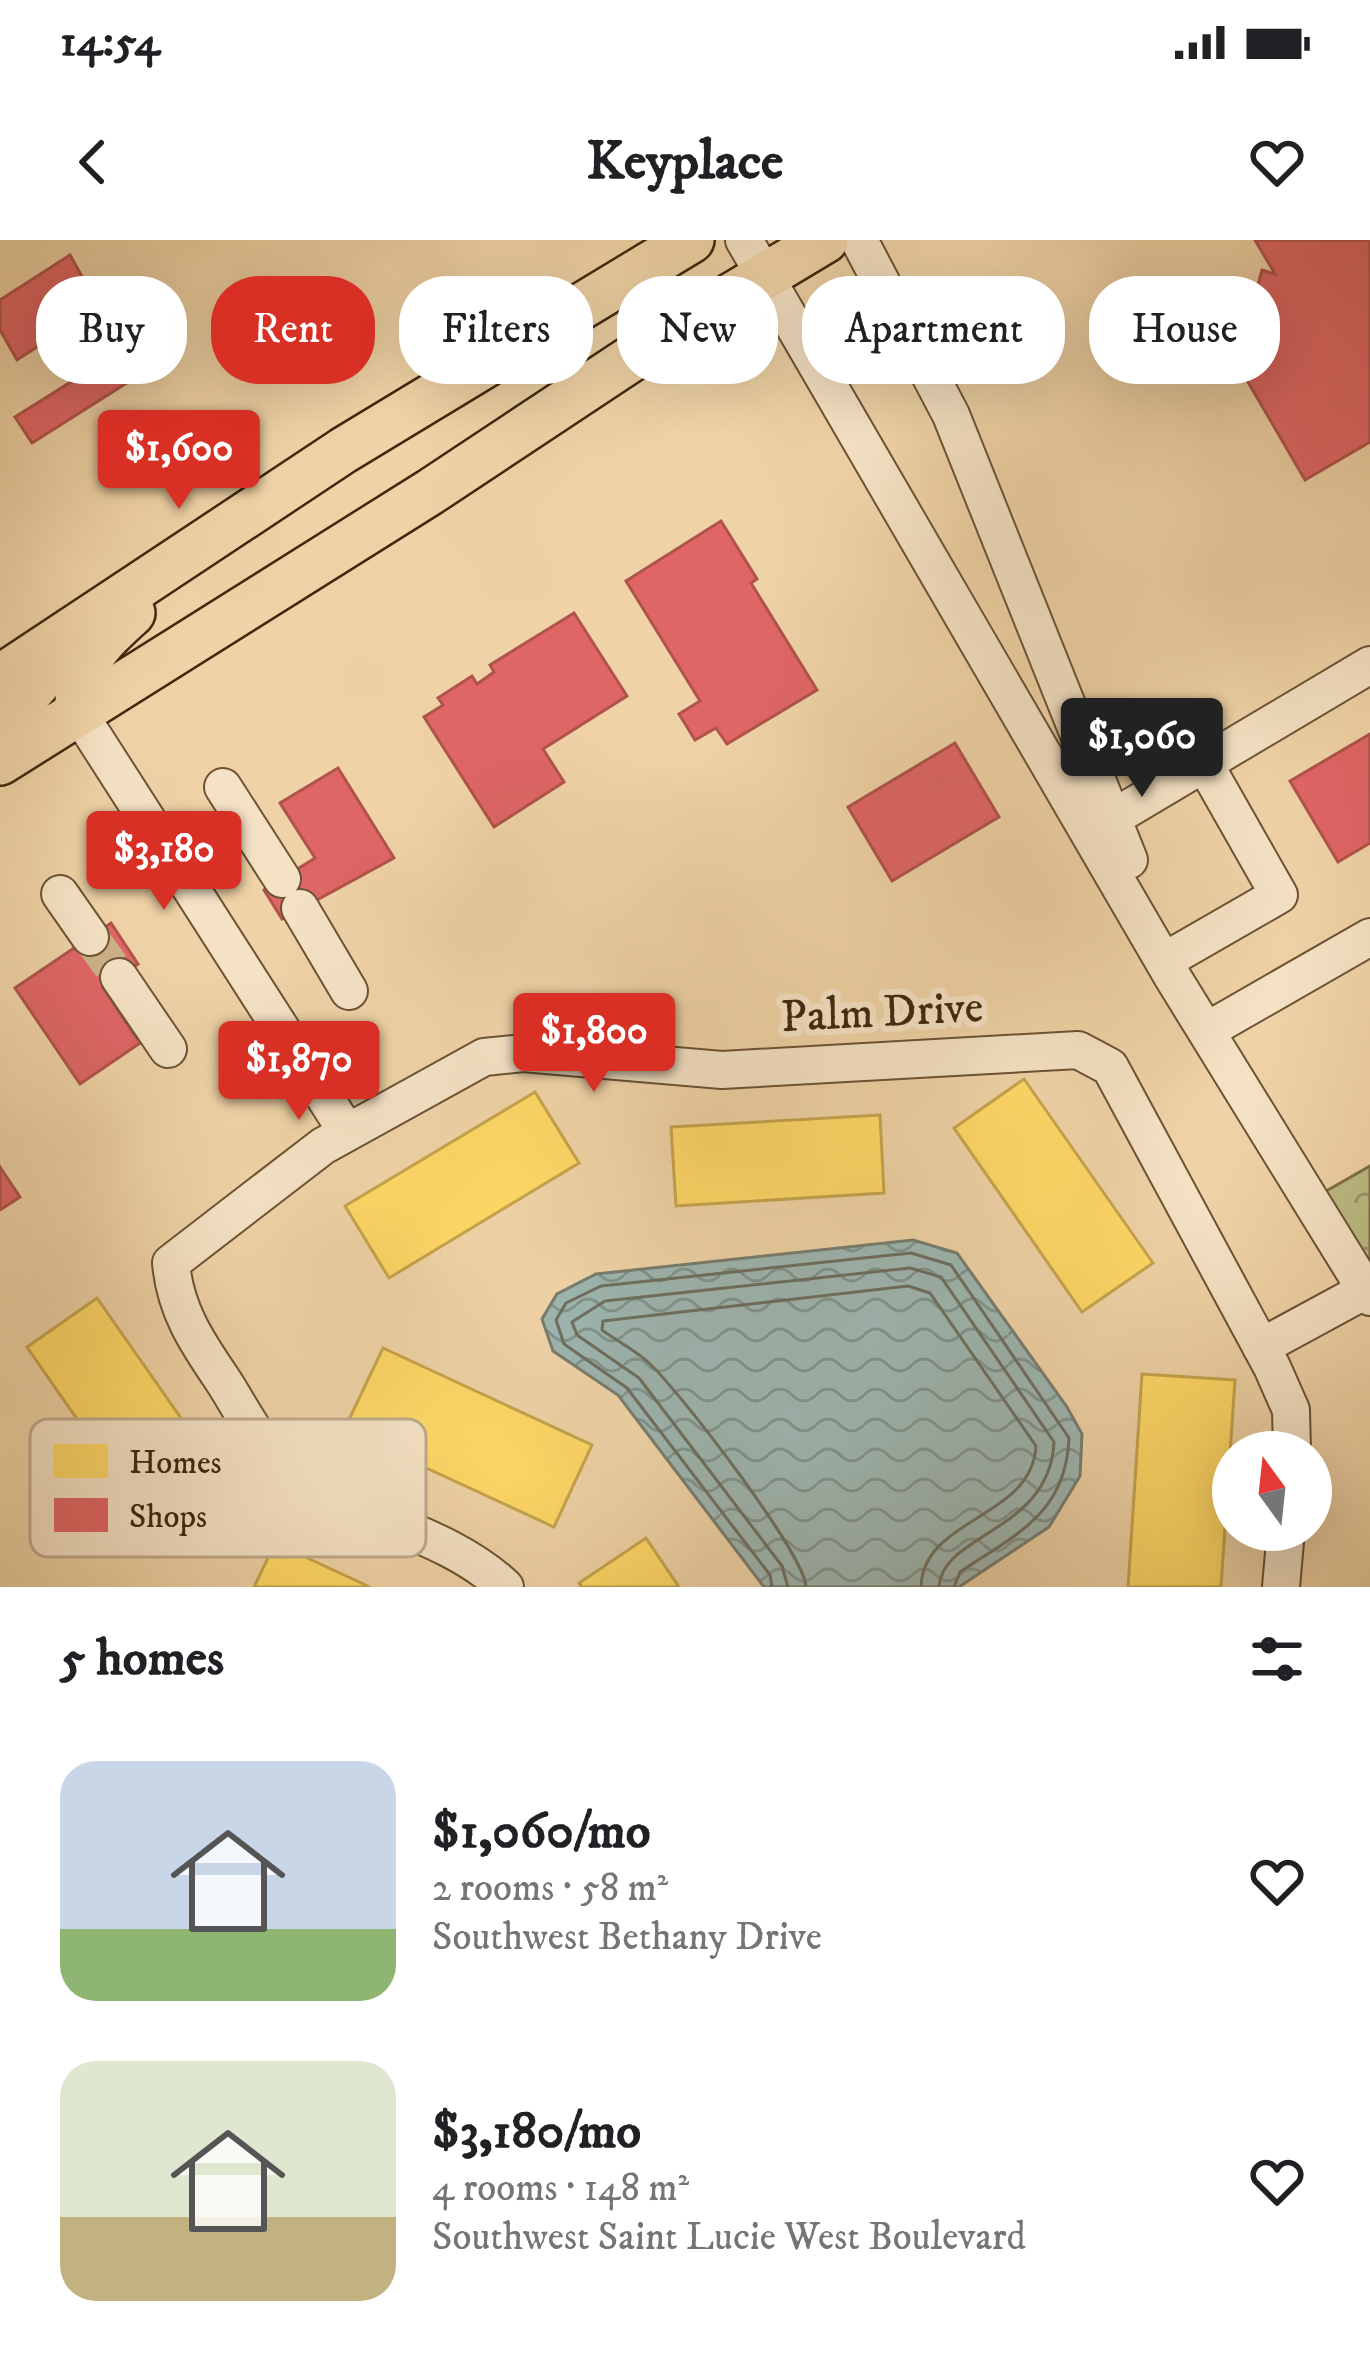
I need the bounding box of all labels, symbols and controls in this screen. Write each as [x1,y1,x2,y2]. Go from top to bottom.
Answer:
text: 14:54 [60,14,160,70]
icon: back [60,129,126,195]
text: Keyplace [587,129,783,196]
icon: heart [1244,129,1310,195]
chip: Buy [36,276,187,384]
chip: Rent [211,276,375,384]
chip: Filters [399,276,593,384]
chip: New [617,276,778,384]
chip: Apartment [802,276,1065,384]
chip: House [1089,276,1280,384]
pin: $1,600 [81,410,277,512]
text: $1,600 [125,424,233,473]
pin: $1,060 [1044,698,1240,800]
text: $1,060 [1088,712,1196,761]
pin: $3,180 [66,811,262,913]
text: $3,180 [113,825,215,874]
street label: Palm Drive [779,980,985,1046]
pin: $1,800 [496,993,692,1095]
text: $1,800 [540,1007,648,1056]
pin: $1,870 [201,1021,397,1123]
text: $1,870 [245,1035,353,1084]
legend [30,1419,426,1557]
north arrow [1212,1431,1332,1551]
map controls [1212,1431,1332,1551]
text: Homes [129,1443,222,1484]
text: Shops [129,1497,207,1538]
icon: filters [1244,1626,1310,1692]
text: 5 homes [60,1627,224,1691]
text: $1,060/mo [432,1800,651,1864]
icon: home [156,1809,300,1953]
icon: heart [1244,1848,1310,1914]
text: 2 rooms · 58 m² [432,1864,668,1913]
text: Southwest Bethany Drive [432,1913,822,1962]
text: $3,180/mo [432,2100,641,2164]
icon: home [156,2109,300,2253]
icon: heart [1244,2148,1310,2214]
text: 4 rooms · 148 m² [432,2164,689,2213]
text: Southwest Saint Lucie West Boulevard [432,2213,1026,2262]

